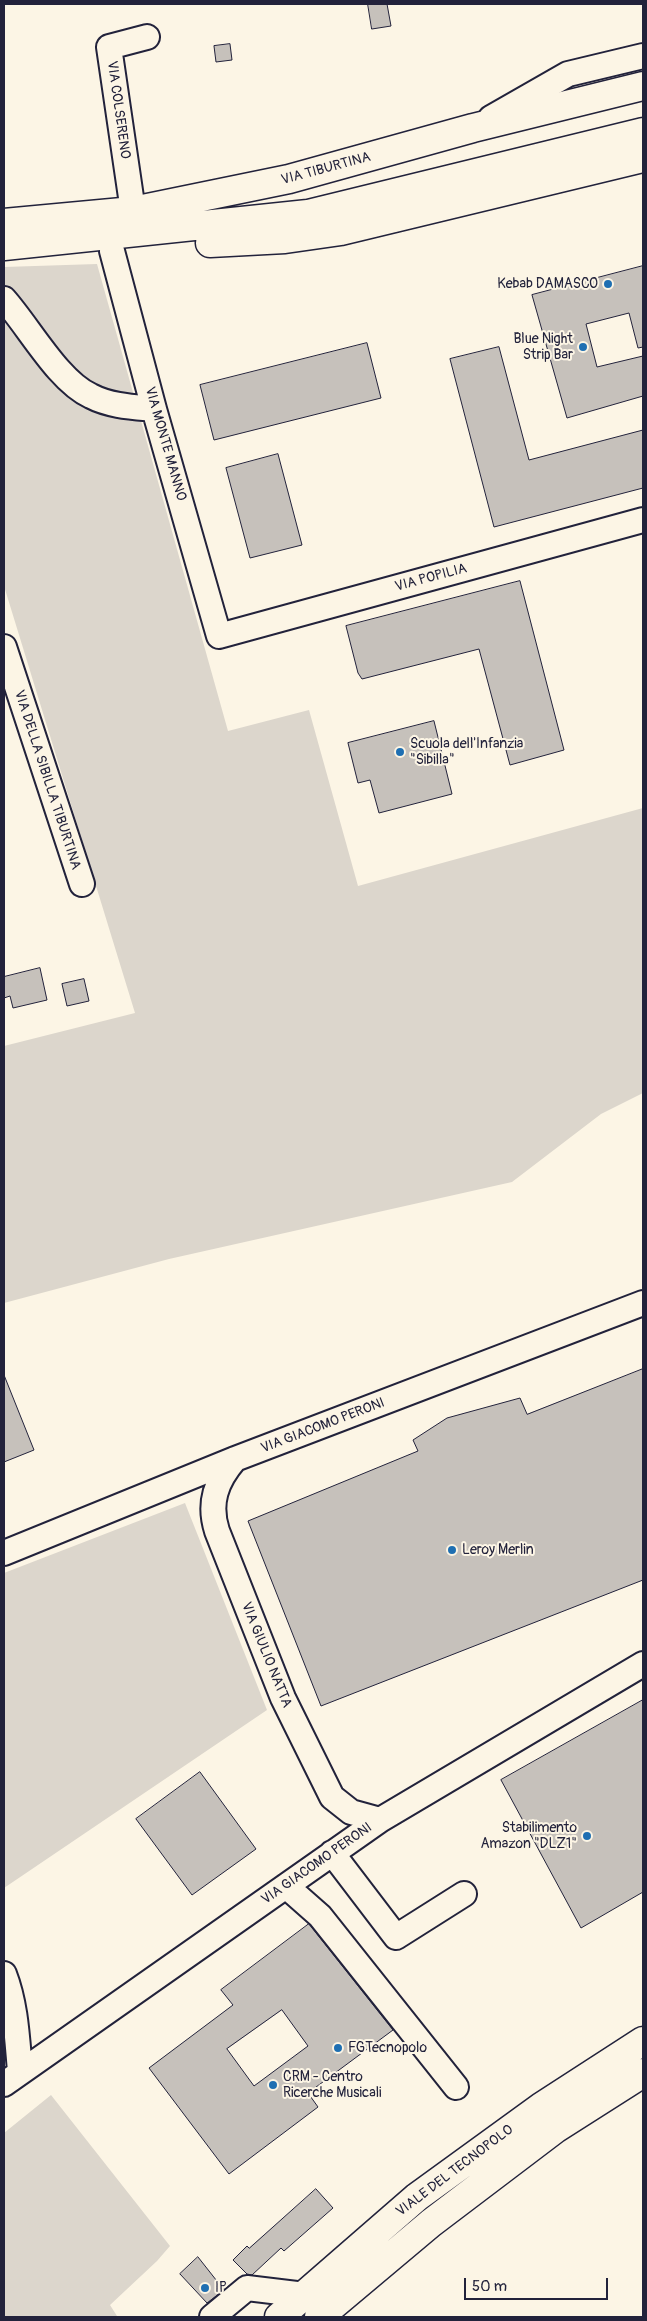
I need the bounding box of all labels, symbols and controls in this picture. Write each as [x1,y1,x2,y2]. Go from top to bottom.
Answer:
street label: VIA COLSERENO [103,60,133,160]
street label: VIA TIBURTINA [280,149,372,189]
place label: Kebab DAMASCO [497,276,598,292]
marker: Kebab DAMASCO [602,278,614,290]
place label: Blue Night Strip Bar [513,331,573,364]
marker: Blue Night Strip Bar [577,341,589,353]
street label: VIA MONTE MANNO [141,385,189,503]
street label: VIA POPILIA [393,560,469,596]
street label: VIA DELLA SIBILLA TIBURTINA [10,688,84,872]
place label: Scuola dell'Infanzia "Sibilla" [410,736,523,769]
marker: Scuola dell'Infanzia "Sibilla" [394,746,406,758]
street label: VIA GIACOMO PERONI [259,1395,387,1457]
place label: Leroy Merlin [462,1542,534,1558]
marker: Leroy Merlin [446,1544,458,1556]
street label: VIA GIULIO NATTA [237,1600,295,1710]
street label: VIA GIACOMO PERONI [258,1820,376,1908]
place label: Stabilimento Amazon "DLZ1" [481,1820,577,1852]
marker: Stabilimento Amazon "DLZ1" [581,1830,593,1842]
place label: FGTecnopolo [348,2040,427,2056]
marker: FGTecnopolo [332,2042,344,2054]
place label: CRM - Centro Ricerche Musicali [283,2069,382,2102]
marker: CRM - Centro Ricerche Musicali [267,2079,279,2091]
street label: VIALE DEL TECNOPOLO [393,2122,517,2220]
scale bar [467,2268,611,2300]
text: 50 m [472,2277,507,2296]
place label: IP [215,2280,227,2296]
marker: IP [199,2282,211,2294]

